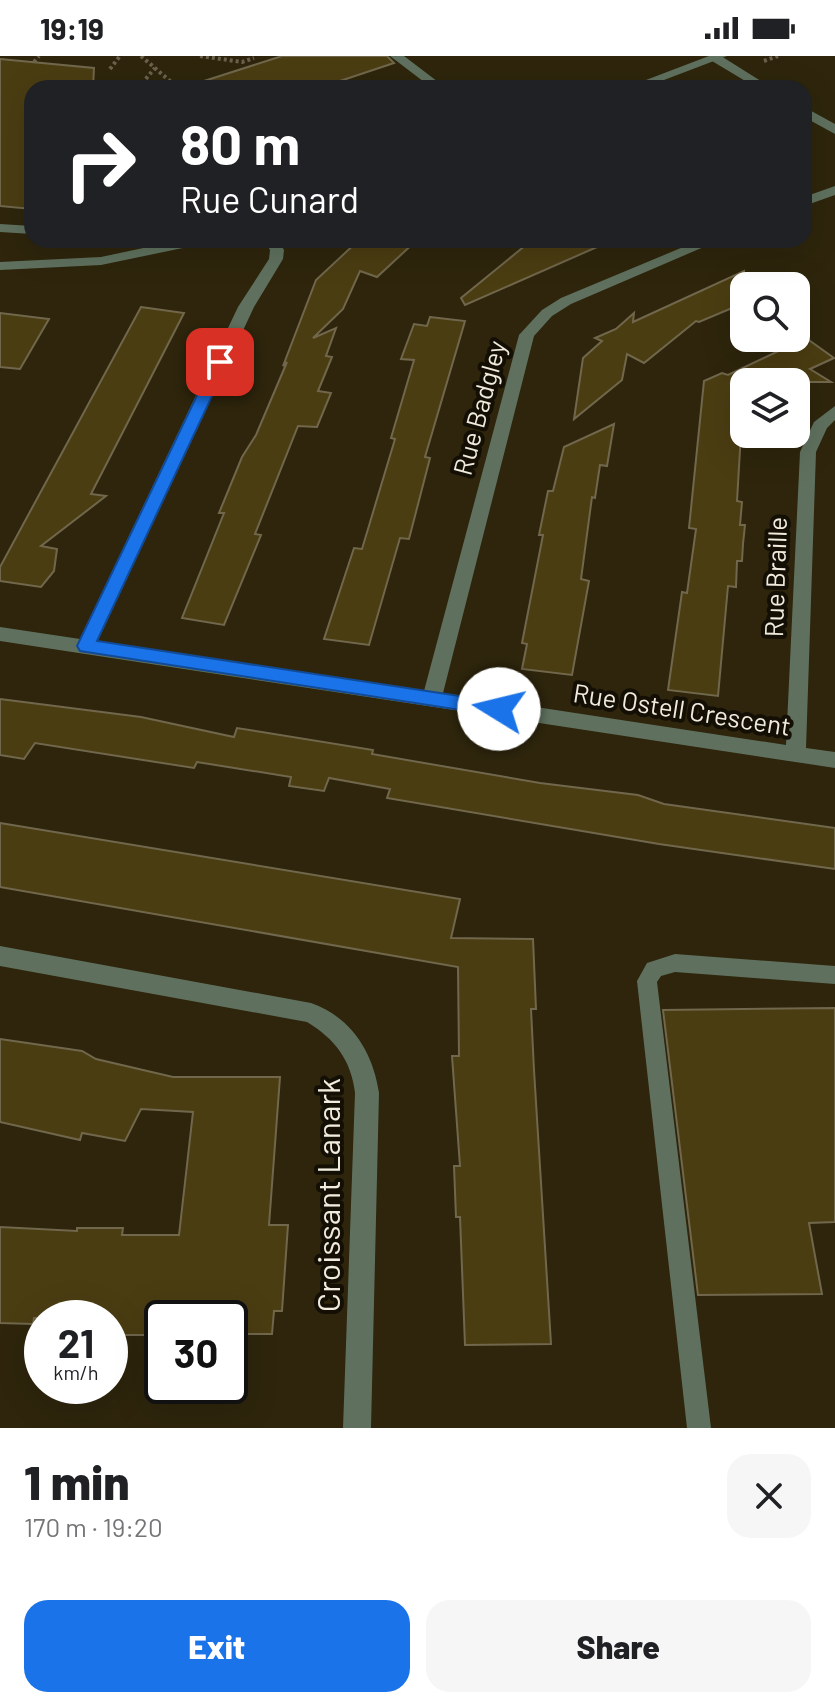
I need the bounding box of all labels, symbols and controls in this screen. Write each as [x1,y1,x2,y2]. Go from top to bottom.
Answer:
text: 19:19 [40,10,104,46]
text: 80 m [180,109,300,176]
icon: right [48,112,152,216]
text: Rue Cunard [180,177,359,220]
map controls [730,272,810,448]
button: search [730,272,810,352]
pin [186,328,254,396]
street label: Rue Badgley [446,337,511,478]
icon: arrive [198,340,242,384]
button: layers [730,368,810,448]
street label: Rue Braille [757,516,792,638]
position arrow [457,667,541,751]
street label: Rue Ostell Crescent [571,676,793,741]
street label: Croissant Lanark [308,1078,346,1312]
speed limit sign: 30 [144,1300,248,1404]
text: 21 [58,1318,94,1366]
text: km/h [53,1360,99,1384]
text: 1 min [24,1452,130,1510]
button: close [727,1454,811,1538]
text: 170 m · 19:20 [24,1511,163,1542]
button: Exit [24,1600,410,1692]
button: Share [426,1600,811,1692]

